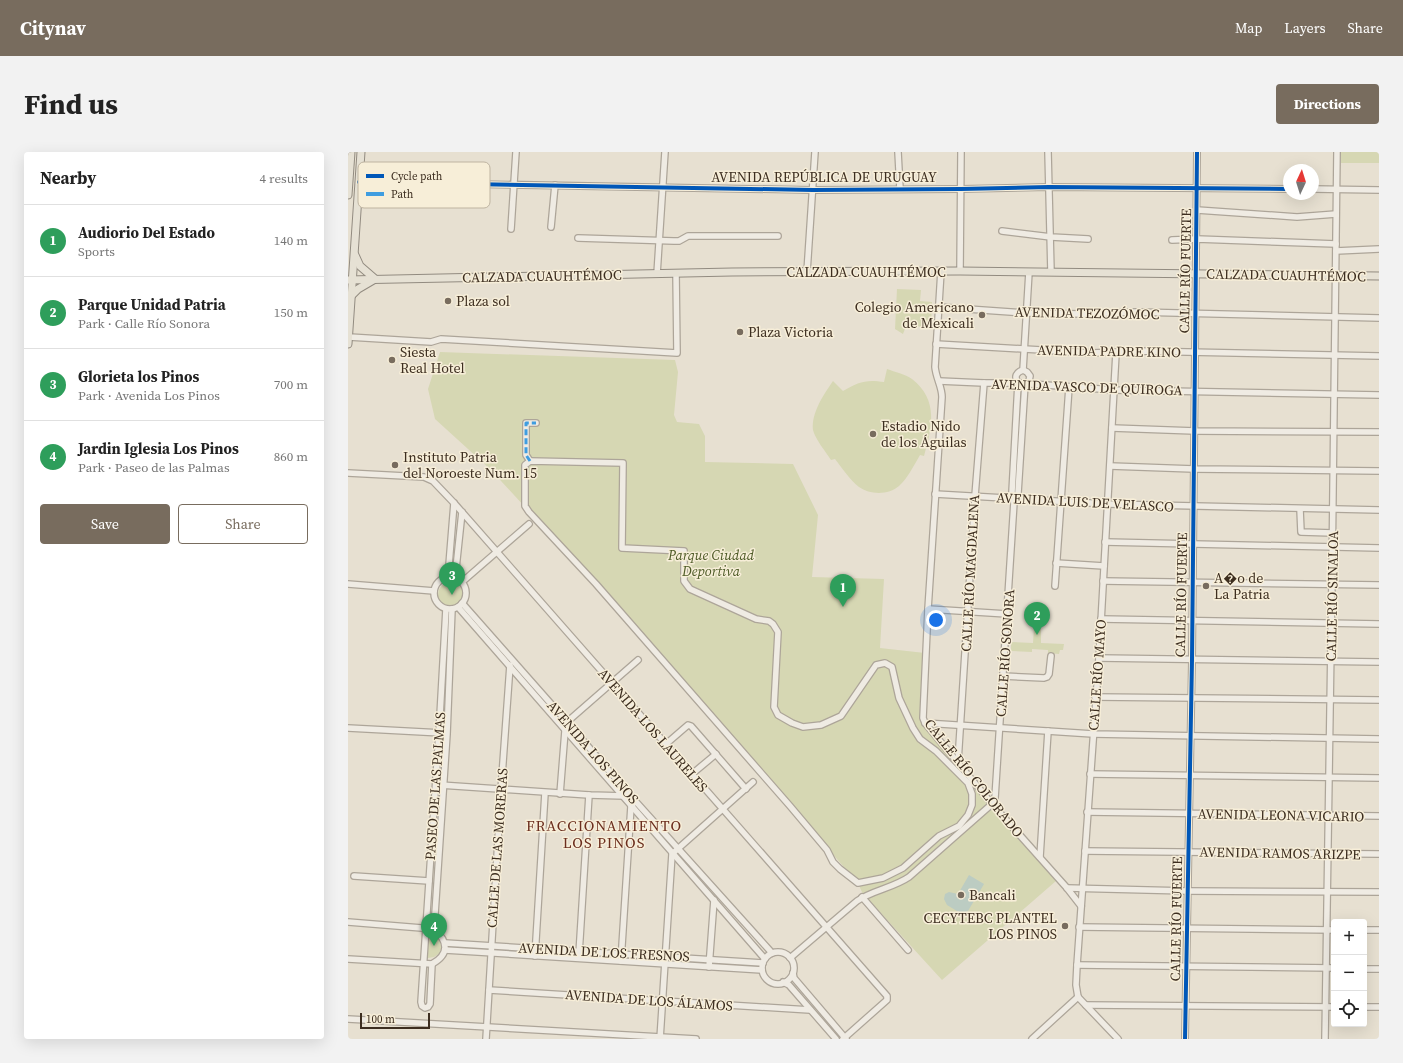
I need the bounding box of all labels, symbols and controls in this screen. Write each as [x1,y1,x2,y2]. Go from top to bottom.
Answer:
text: Citynav [20,15,86,41]
text: Map [1235,18,1262,38]
text: Layers [1284,18,1326,38]
text: Share [1348,18,1383,38]
button: Directions [1276,84,1379,124]
text: Find us [24,85,118,123]
legend [358,162,490,208]
north arrow [1283,164,1319,200]
text: Nearby [40,166,96,190]
street label: AVENIDA REPÚBLICA DE URUGUAY [711,167,937,187]
text: Cycle path [391,169,443,184]
text: 4 results [260,170,308,187]
text: Path [391,187,414,202]
street label: CALLE RÍO FUERTE [1174,208,1196,334]
text: Audiorio Del Estado [78,222,215,243]
text: 1 [49,232,57,249]
text: 140 m [274,232,308,249]
text: Sports [78,243,115,260]
street label: CALZADA CUAUHTÉMOC [786,262,946,282]
street label: CALZADA CUAUHTÉMOC [1206,264,1366,286]
street label: CALZADA CUAUHTÉMOC [462,265,622,287]
place label: Plaza sol [456,291,510,311]
text: Parque Unidad Patria [78,294,226,315]
marker: Plaza sol [443,296,453,306]
place label: Colegio Americano de Mexicali [855,297,974,333]
street label: AVENIDA TEZOZÓMOC [1014,302,1160,324]
text: 2 [49,304,57,321]
text: 150 m [274,304,308,321]
marker: Colegio Americano de Mexicali [977,310,987,320]
text: Park · Calle Río Sonora [78,315,210,332]
place label: Plaza Victoria [748,322,834,342]
marker: Plaza Victoria [735,327,745,337]
street label: AVENIDA PADRE KINO [1037,340,1181,362]
place label: Siesta Real Hotel [400,342,465,378]
marker: Siesta Real Hotel [387,355,397,365]
text: Glorieta los Pinos [78,366,199,387]
street label: AVENIDA VASCO DE QUIROGA [991,374,1184,400]
text: 3 [49,376,57,393]
text: 700 m [274,376,308,393]
text: Park · Avenida Los Pinos [78,387,220,404]
place label: Estadio Nido de los Águilas [881,416,967,452]
marker: Estadio Nido de los Águilas [868,429,878,439]
text: Jardin Iglesia Los Pinos [78,438,239,459]
place label: Instituto Patria del Noroeste Num. 15 [403,447,537,483]
text: 4 [49,448,57,465]
text: 860 m [274,448,308,465]
text: Park · Paseo de las Palmas [78,459,230,476]
marker: Instituto Patria del Noroeste Num. 15 [390,460,400,470]
street label: AVENIDA LUIS DE VELASCO [996,487,1174,517]
street label: CALLE RÍO MAGDALENA [956,493,984,652]
button: Save [40,504,170,544]
button: Share [178,504,308,544]
street label: CALLE RÍO SINALOA [1321,530,1343,662]
street label: CALLE RÍO FUERTE [1170,532,1192,658]
park label: Parque Ciudad Deportiva [667,545,755,581]
pin: 3 [439,562,465,595]
place label: A�o de La Patria [1214,568,1271,604]
pin: 1 [830,574,856,607]
marker: A�o de La Patria [1201,581,1211,591]
street label: CALLE RÍO SONORA [991,588,1019,717]
pin: 2 [1024,602,1050,635]
your location [926,610,946,630]
street label: CALLE RÍO MAYO [1083,618,1111,731]
street label: AVENIDA LOS LAURELES [593,664,713,796]
street label: AVENIDA LOS PINOS [542,696,644,808]
street label: PASEO DE LAS PALMAS [420,711,450,861]
street label: CALLE RÍO COLORADO [920,714,1028,842]
street label: CALLE DE LAS MORERAS [481,767,513,929]
street label: AVENIDA LEONA VICARIO [1198,804,1365,826]
district label: FRACCIONAMIENTO LOS PINOS [526,815,682,853]
street label: AVENIDA RAMOS ARIZPE [1199,842,1361,864]
street label: CALLE RÍO FUERTE [1165,856,1187,982]
place label: Bancali [969,885,1016,905]
marker: Bancali [956,890,966,900]
place label: CECYTEBC PLANTEL LOS PINOS [923,908,1057,944]
pin: 4 [421,913,447,946]
map controls [1331,919,1367,1027]
button: + [1331,919,1367,955]
marker: CECYTEBC PLANTEL LOS PINOS [1060,921,1070,931]
street label: AVENIDA DE LOS FRESNOS [518,938,690,966]
button: − [1331,955,1367,991]
street label: AVENIDA DE LOS ÁLAMOS [564,984,734,1016]
button: locate [1331,991,1367,1027]
scale bar [360,1011,430,1030]
text: 100 m [366,1012,395,1027]

